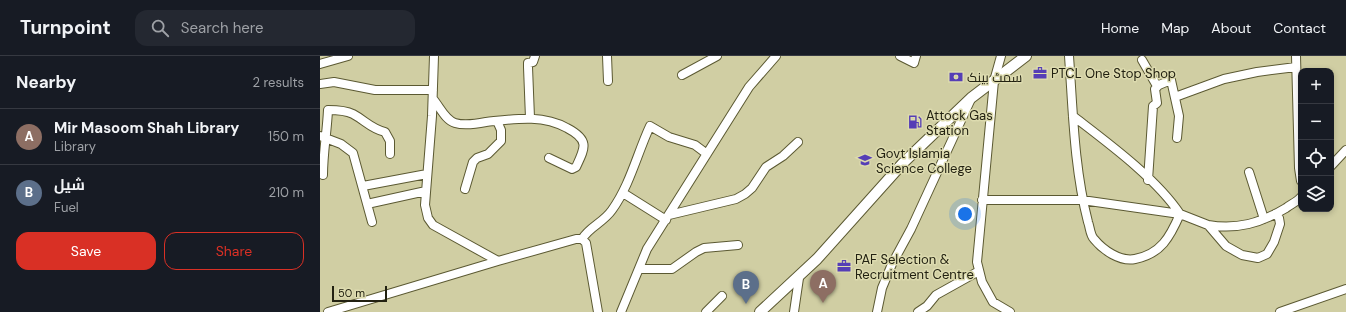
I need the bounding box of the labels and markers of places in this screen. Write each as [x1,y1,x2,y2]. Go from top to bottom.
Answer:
office icon: PTCL One Stop Shop [1032,65,1048,81]
place label: PTCL One Stop Shop [1051,65,1176,82]
bank icon: سمٹ بینک [948,69,964,85]
place label: سمٹ بینک [967,69,1022,86]
place label: Attock Gas Station [926,107,993,139]
fuel station icon: Attock Gas Station [907,114,923,130]
place label: Govt Islamia Science College [876,145,972,177]
school or university icon: Govt Islamia Science College [857,152,873,168]
place label: PAF Selection & Recruitment Centre [855,251,974,283]
office icon: PAF Selection & Recruitment Centre [836,258,852,274]
pin: A [810,270,836,303]
pin: B [733,271,759,304]

